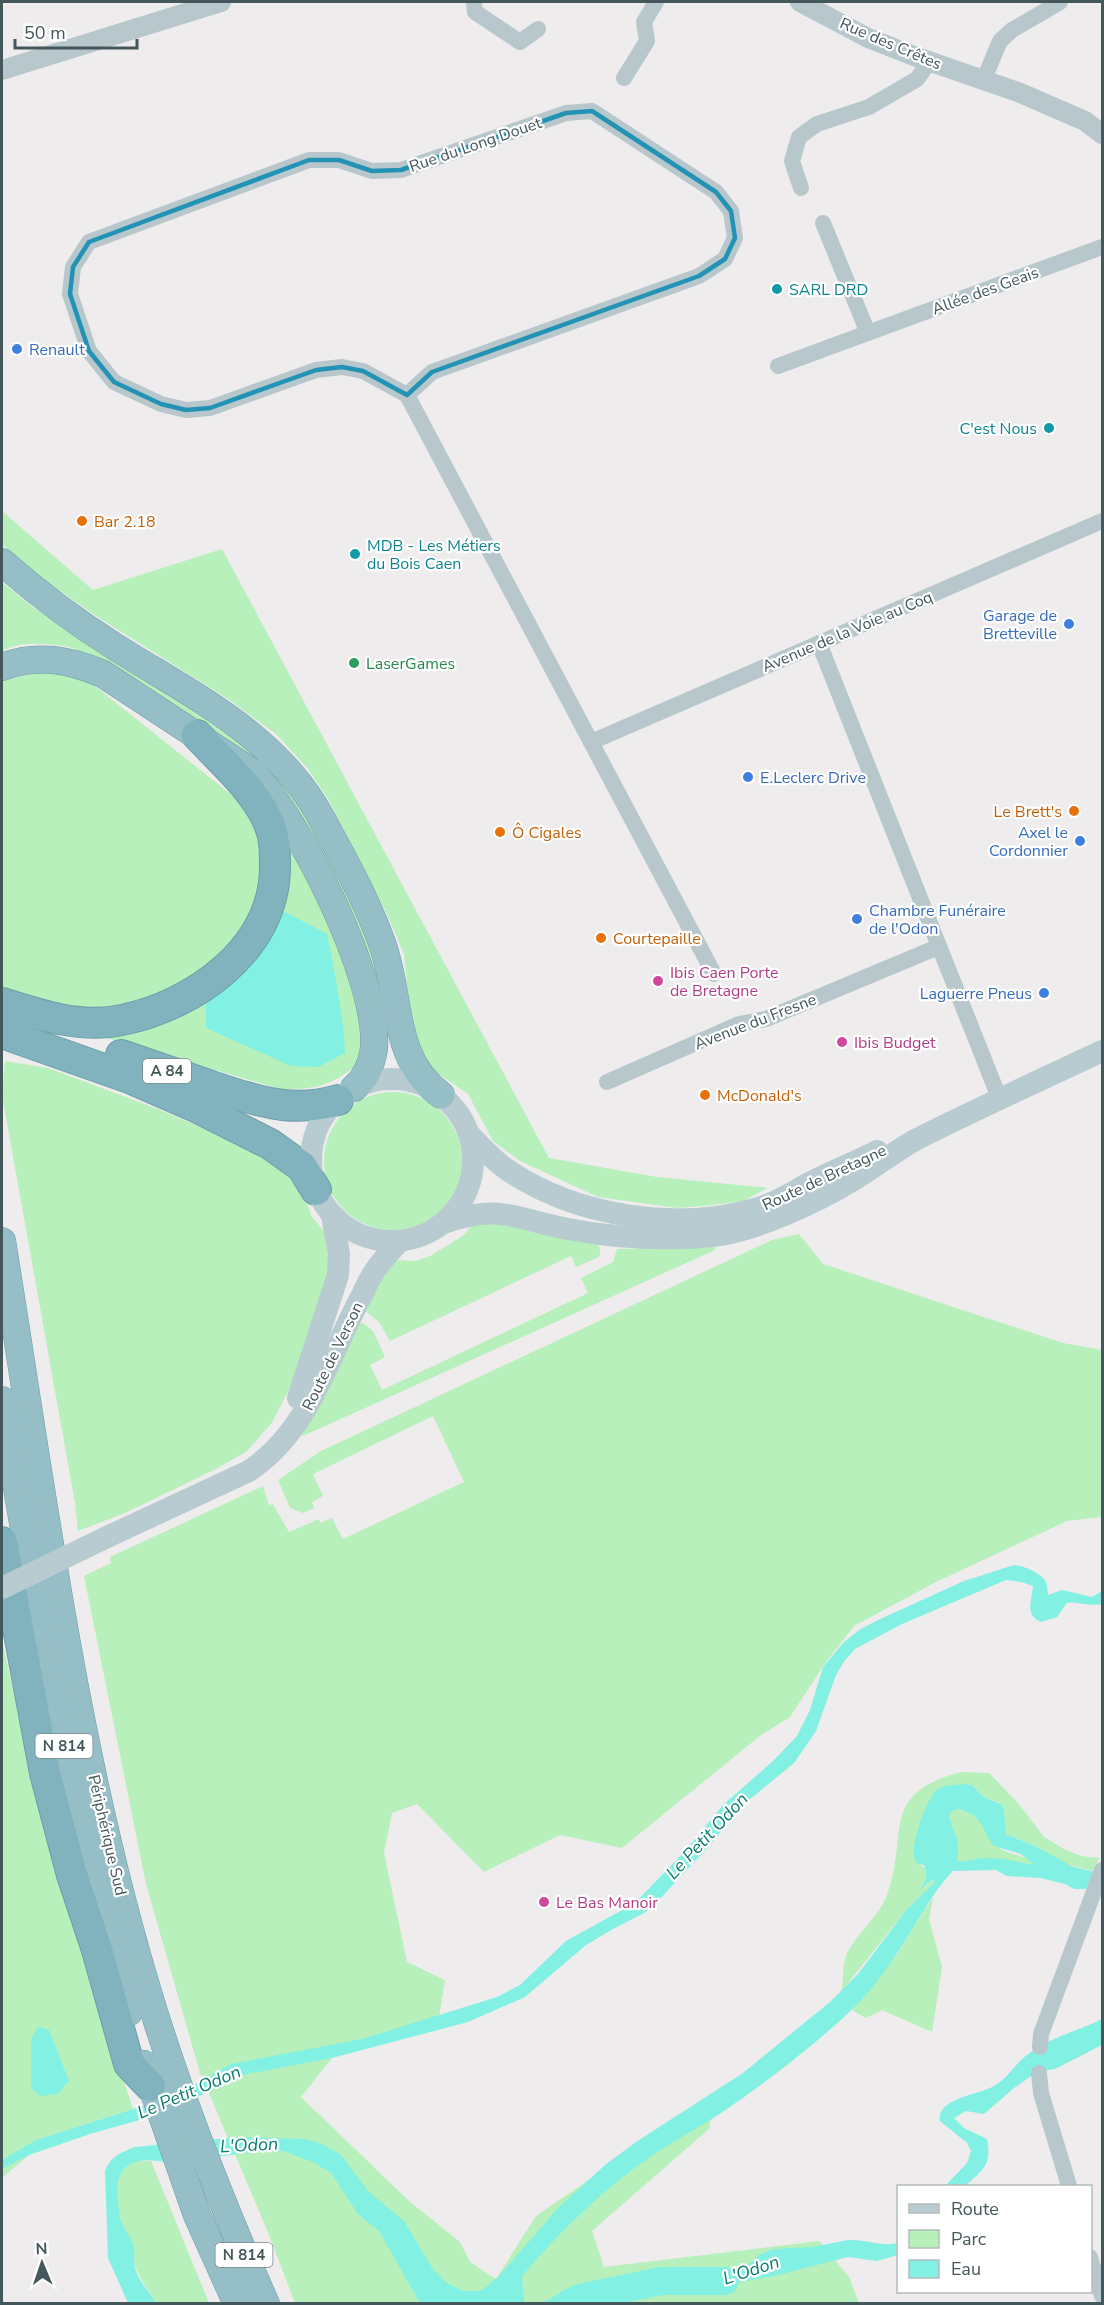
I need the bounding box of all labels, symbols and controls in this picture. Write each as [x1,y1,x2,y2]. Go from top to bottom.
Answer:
scale bar [15,12,136,50]
street label: Rue des Crêtes [836,13,945,75]
text: 50 m [24,21,66,45]
street label: Rue du Long Douet [406,112,545,178]
street label: Allée des Geais [929,261,1042,320]
place label: SARL DRD [789,279,868,301]
marker: SARL DRD [770,282,784,296]
place label: Renault [29,339,85,361]
marker: Renault [10,342,24,356]
place label: C'est Nous [959,418,1037,440]
marker: C'est Nous [1042,421,1056,435]
place label: Bar 2.18 [94,511,156,533]
marker: Bar 2.18 [75,514,89,528]
place label: MDB - Les Métiers du Bois Caen [367,535,501,575]
marker: MDB - Les Métiers du Bois Caen [348,547,362,561]
street label: Avenue de la Voie au Coq [759,586,936,678]
place label: Garage de Bretteville [983,605,1057,645]
marker: Garage de Bretteville [1062,617,1076,631]
place label: LaserGames [366,653,455,675]
marker: LaserGames [347,656,361,670]
place label: E.Leclerc Drive [760,767,866,789]
marker: E.Leclerc Drive [741,770,755,784]
place label: Le Brett's [994,801,1062,823]
marker: Le Brett's [1067,804,1081,818]
place label: Ô Cigales [512,822,582,844]
place label: Axel le Cordonnier [989,822,1068,862]
marker: Ô Cigales [493,825,507,839]
marker: Axel le Cordonnier [1073,834,1087,848]
place label: Chambre Funéraire de l'Odon [869,900,1006,940]
marker: Chambre Funéraire de l'Odon [850,912,864,926]
place label: Courtepaille [613,928,701,950]
marker: Courtepaille [594,931,608,945]
place label: Ibis Caen Porte de Bretagne [670,962,779,1002]
marker: Ibis Caen Porte de Bretagne [651,974,665,988]
place label: Laguerre Pneus [920,983,1032,1005]
marker: Laguerre Pneus [1037,986,1051,1000]
street label: Avenue du Fresne [691,989,820,1055]
place label: Ibis Budget [854,1032,936,1054]
marker: Ibis Budget [835,1035,849,1049]
road number: A 84 [143,1059,191,1083]
place label: McDonald's [717,1085,802,1107]
marker: McDonald's [698,1088,712,1102]
street label: Route de Bretagne [759,1140,890,1216]
street label: Route de Verson [297,1298,369,1414]
road number: N 814 [36,1734,92,1758]
street label: Périphérique Sud [82,1773,132,1898]
water label: Le Petit Odon [661,1787,753,1885]
place label: Le Bas Manoir [556,1892,658,1914]
marker: Le Bas Manoir [537,1895,551,1909]
water label: Le Petit Odon [134,2059,244,2125]
water label: L'Odon [219,2131,279,2159]
legend [897,2185,1092,2293]
text: Route [951,2197,999,2221]
text: Parc [951,2227,986,2251]
north arrow [12,2233,72,2293]
text: N [35,2238,48,2260]
road number: N 814 [216,2243,272,2267]
water label: L'Odon [720,2250,782,2290]
text: Eau [951,2257,981,2281]

